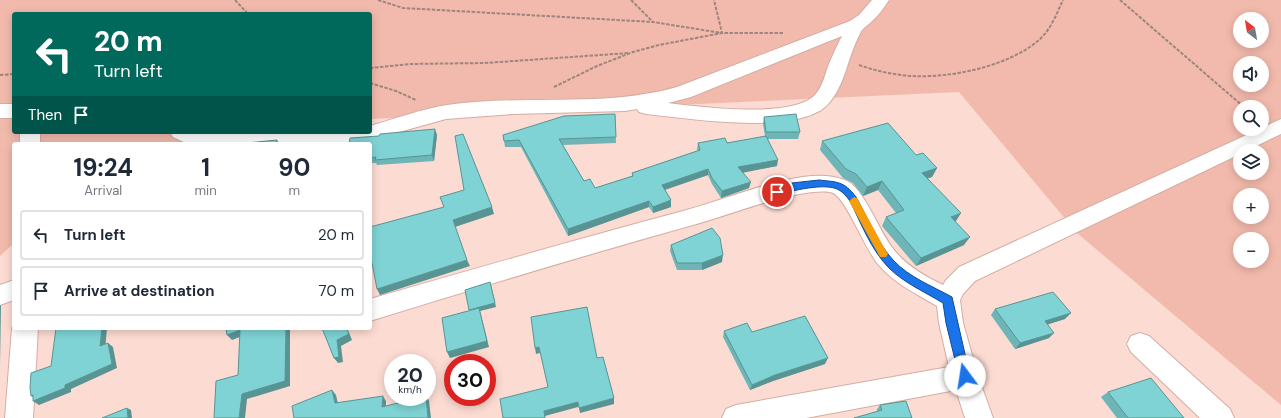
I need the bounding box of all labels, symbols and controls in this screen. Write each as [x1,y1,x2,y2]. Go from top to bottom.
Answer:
north arrow [1233,12,1269,48]
map controls [1233,12,1269,268]
text: 20 m [94,23,163,60]
icon: left [28,28,80,80]
button: sound [1233,56,1269,92]
text: Turn left [94,59,163,83]
button: search [1233,100,1269,136]
icon: arrive [70,104,92,126]
text: Then [28,105,62,125]
button: layers [1233,144,1269,180]
text: 19:24 [74,152,133,183]
text: 1 [201,152,210,183]
text: 90 [278,152,310,183]
pin [760,175,794,209]
icon: arrive [766,181,788,203]
text: Arrival [84,182,122,199]
text: min [195,182,217,199]
text: m [289,182,300,199]
button: + [1233,188,1269,224]
icon: left [30,224,52,246]
text: Turn left [64,225,125,245]
text: 20 m [318,225,354,245]
button: − [1233,232,1269,268]
icon: arrive [30,280,52,302]
text: Arrive at destination [64,281,215,301]
text: 70 m [319,281,354,301]
speed limit sign: 30 [444,354,496,406]
position arrow [944,355,986,397]
text: 20 [397,362,423,388]
text: km/h [398,383,422,396]

